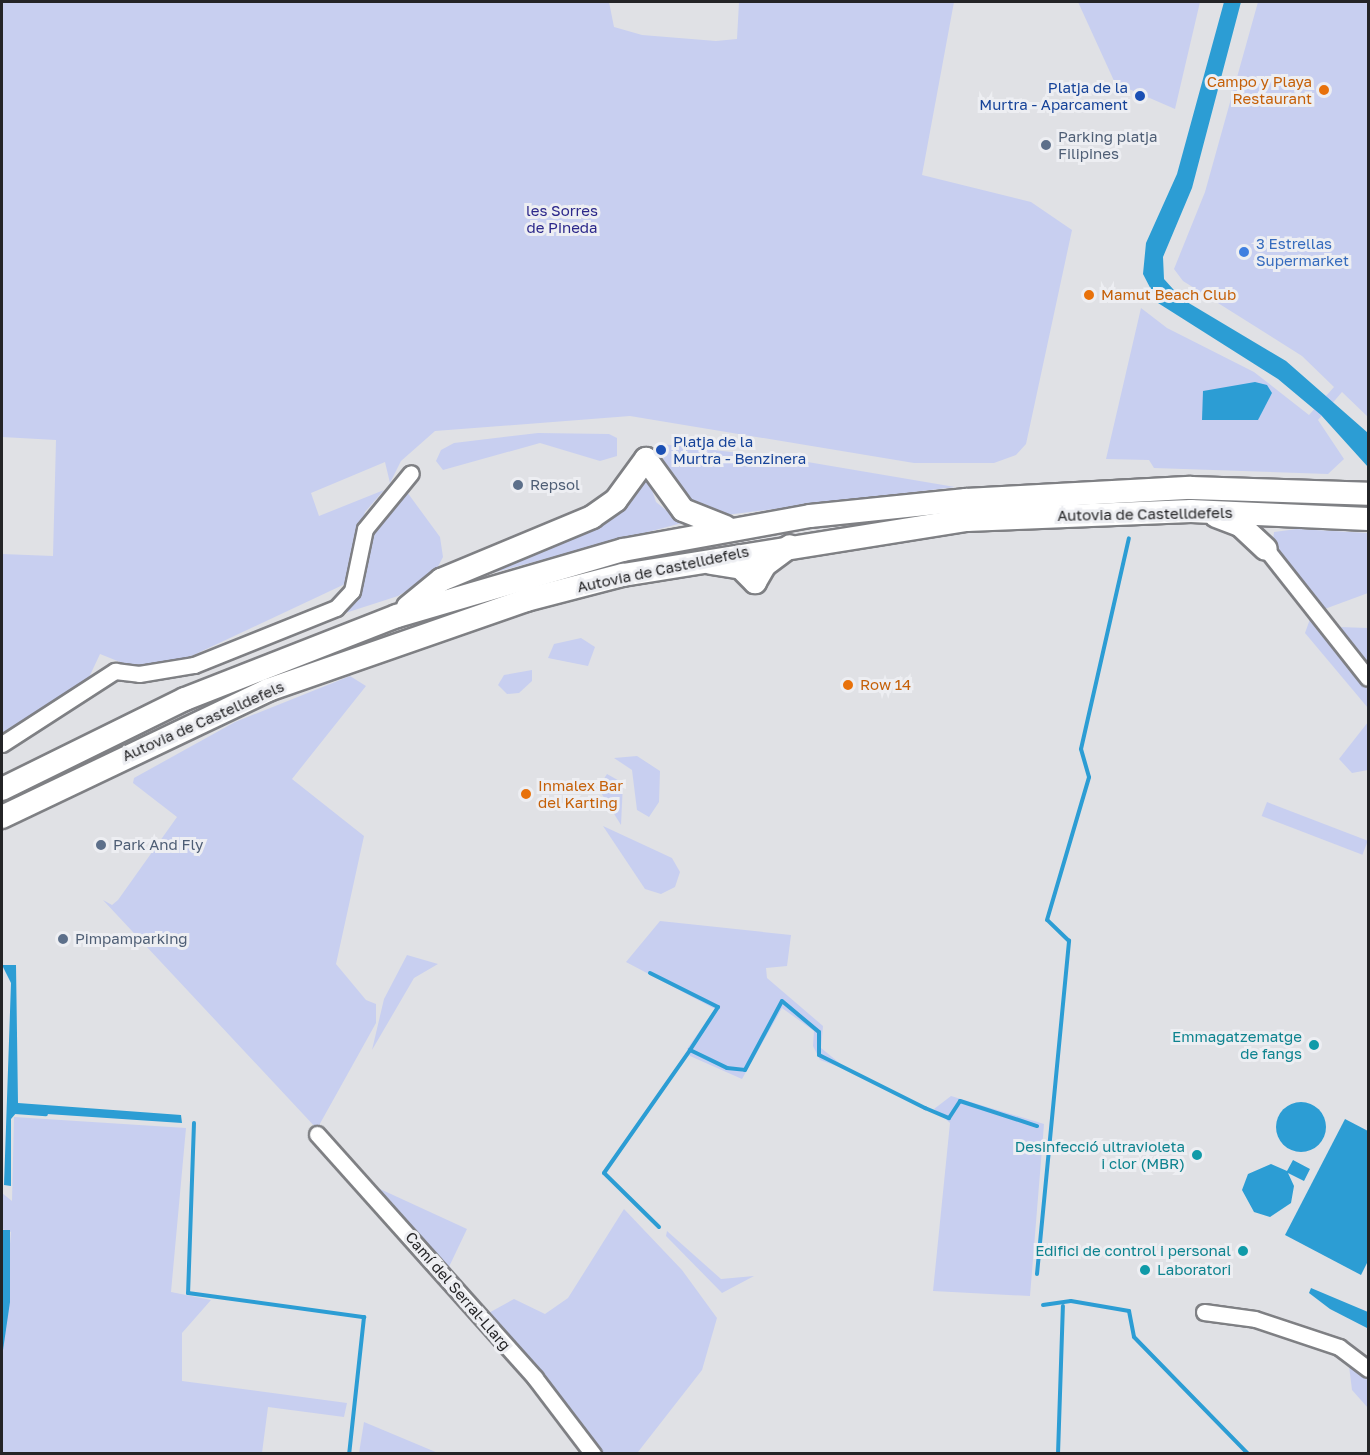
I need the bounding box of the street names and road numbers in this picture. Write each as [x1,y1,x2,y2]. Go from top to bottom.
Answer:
street label: Autovia de Castelldefels [1057,503,1233,525]
street label: Autovia de Castelldefels [575,542,751,596]
street label: Autovia de Castelldefels [119,677,287,765]
street label: Camí del Serral-Llarg [402,1228,514,1354]

